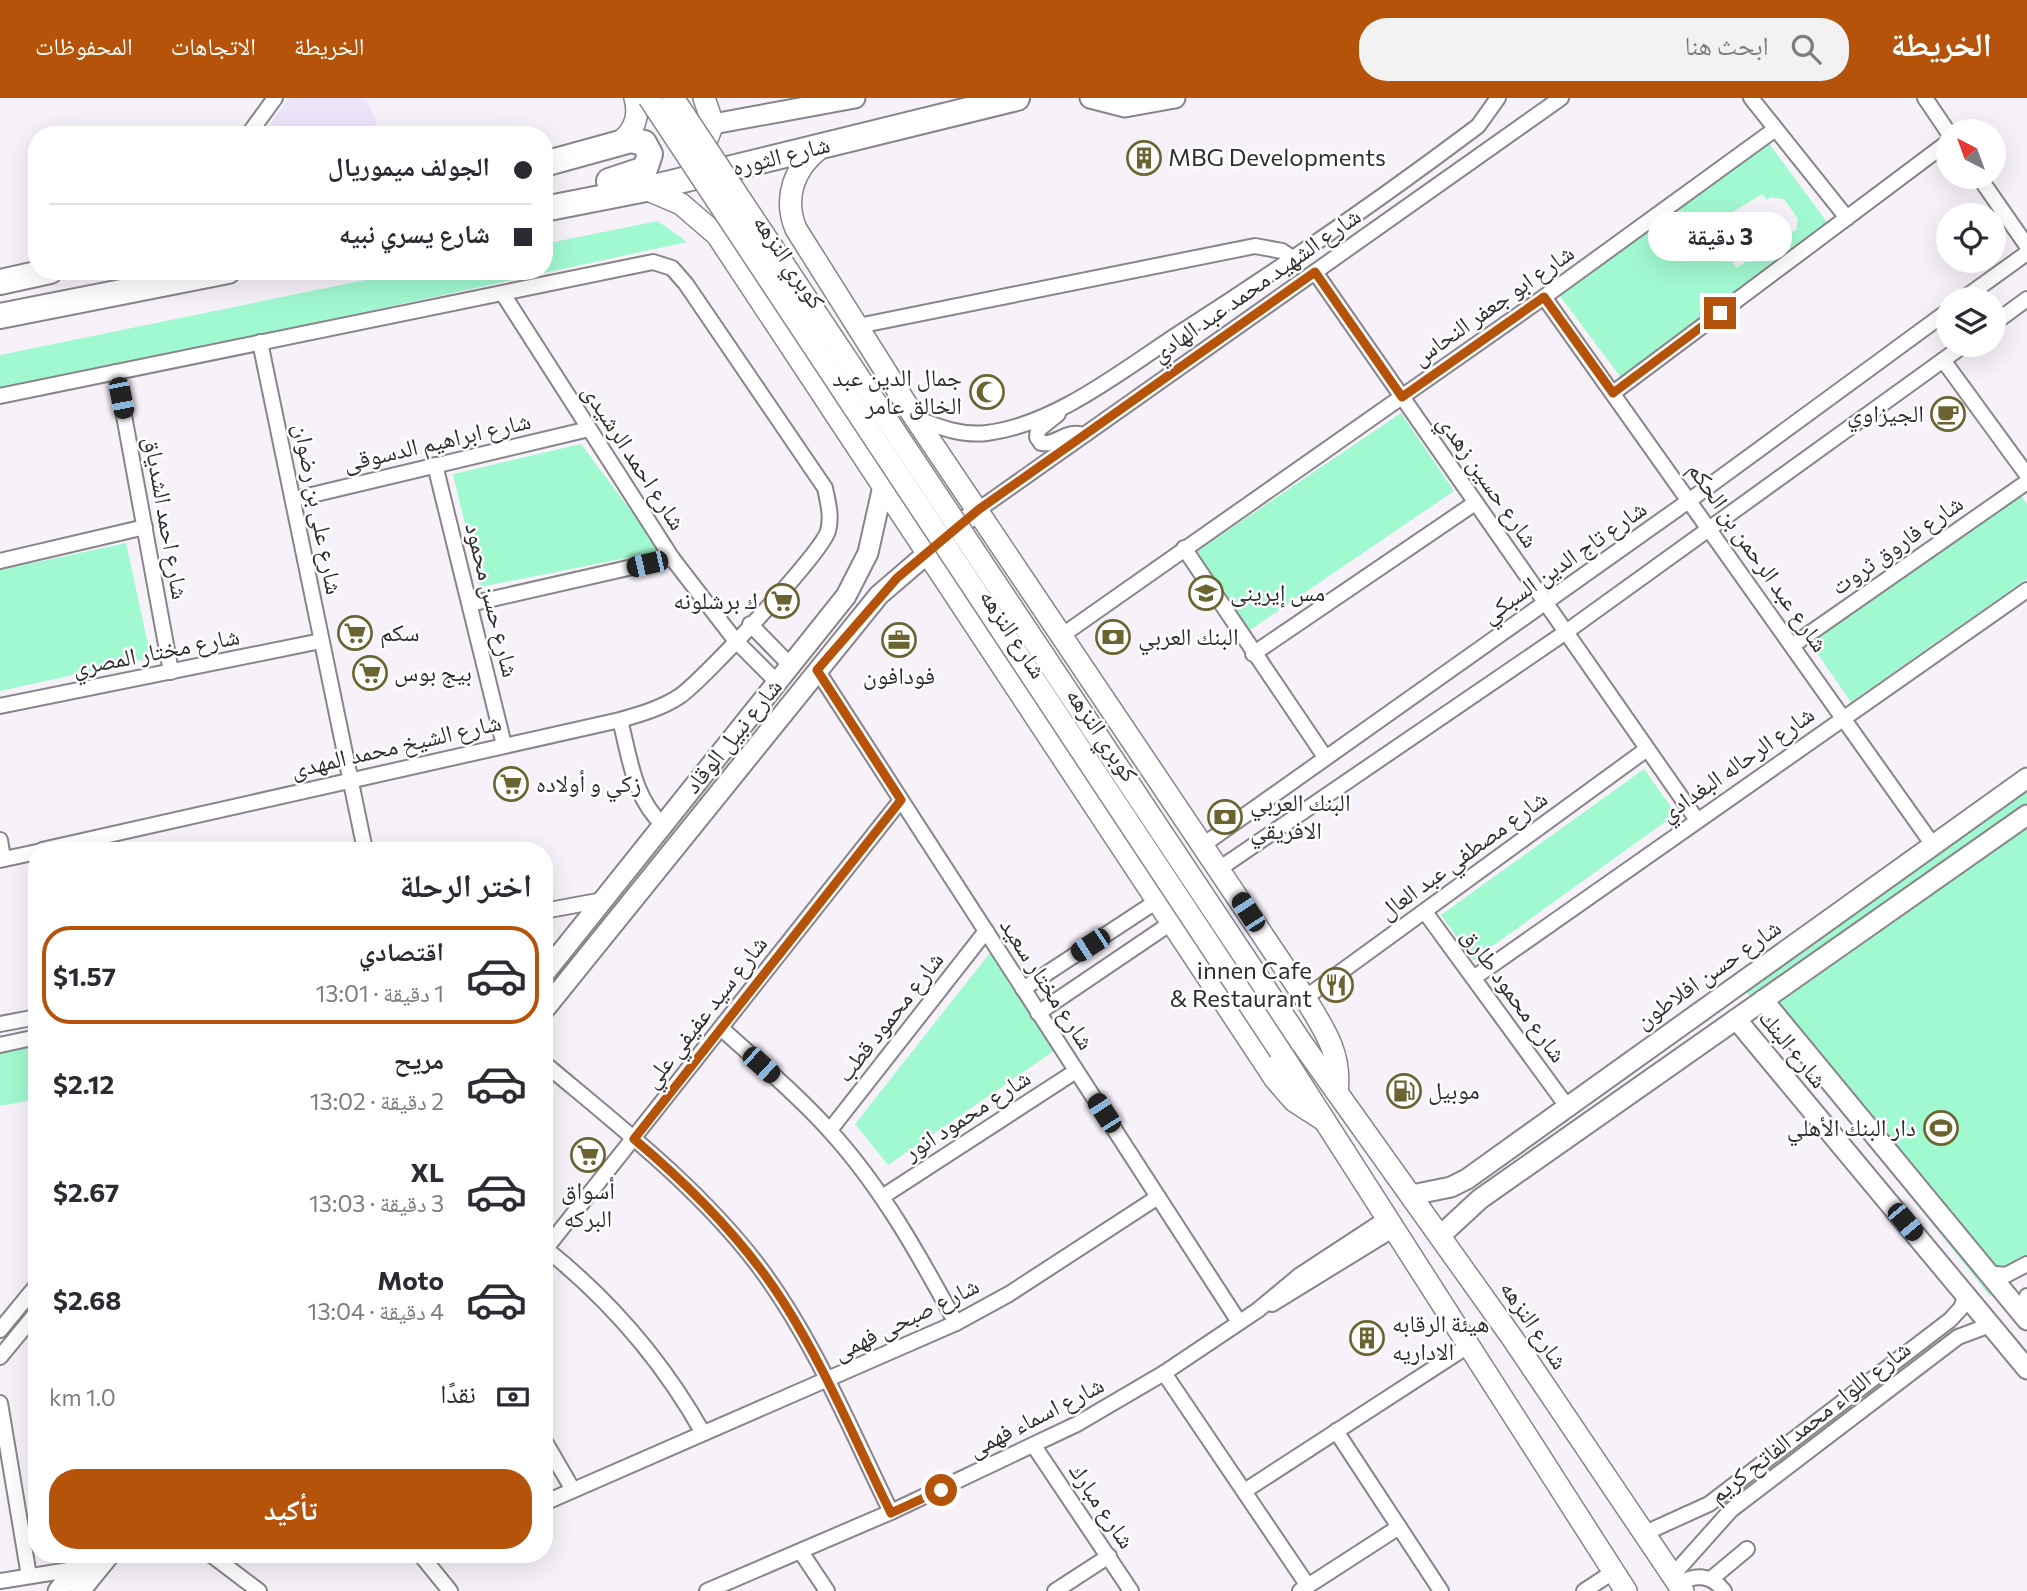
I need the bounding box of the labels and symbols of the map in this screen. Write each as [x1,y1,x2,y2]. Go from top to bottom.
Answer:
north arrow [1936,119,2006,189]
street label: شارع الثوره [729,128,833,183]
building icon: MBG Developments [1125,139,1163,177]
place label: MBG Developments [1168,142,1386,171]
street label: شارع الشهيد محمد عبد الهادي [1145,200,1369,372]
street label: كوبري النزهه [743,209,832,317]
callout: 3 دقيقة [1648,212,1792,260]
street label: شارع ابو جعفر النحاس [1405,237,1580,372]
route end [1704,297,1736,329]
place label: جمال الدين عبد الخالق عامر [832,362,962,420]
mosque icon: جمال الدين عبد الخالق عامر [968,373,1006,411]
car [107,375,136,421]
street label: شارع احمد الرشيدى [576,378,693,536]
cafe icon: الجيزاوي [1929,395,1967,433]
place label: الجيزاوي [1847,398,1924,433]
street label: شارع ابراهيم الدسوقى [340,405,534,479]
street label: شارع حسين زهدي [1428,408,1546,556]
street label: شارع على بن رضوان [287,421,350,597]
street label: شارع احمد الشدياق [137,434,196,602]
street label: شارع عبد الرحمن بن الحكم [1680,456,1836,658]
street label: شارع فاروق ثروت [1824,488,1969,602]
street label: شارع تاج الدين السبكي [1475,493,1655,633]
street label: شارع حسن محمود [458,519,527,680]
car [625,549,670,579]
school or university icon: مس إيرينى [1187,574,1225,612]
place label: مس إيرينى [1230,577,1325,608]
supermarket icon: ك برشلونه [763,582,801,620]
street label: شارع النزهه [973,583,1054,684]
place label: ك برشلونه [673,585,758,615]
supermarket icon: سكم [336,614,374,652]
place label: سكم [380,617,419,649]
bank icon: البنك العربي [1094,618,1132,656]
street label: شارع مختار المصري [70,620,243,687]
office icon: فودافون [880,621,918,659]
place label: البنك العربي [1138,621,1239,656]
supermarket icon: بيج بوس [351,654,389,692]
place label: بيج بوس [394,657,472,688]
place label: فودافون [863,660,935,690]
street label: شارع نبيل الوقاد [677,672,789,800]
street label: كوبري النزهه [1056,682,1145,790]
street label: شارع الرحاله البغدادي [1653,699,1823,832]
street label: شارع الشيخ محمد المهدى [288,706,504,785]
supermarket icon: زكي و أولاده [492,765,530,803]
place label: زكي و أولاده [536,768,641,803]
street label: شارع مصطفي عبد العال [1372,783,1556,930]
place label: البنك العربي الافريقي [1250,787,1351,850]
bank icon: البنك العربي الافريقي [1206,798,1244,836]
car [1228,889,1269,935]
street label: شارع مختار سعيد [993,912,1102,1056]
street label: شارع حسن افلاطون [1629,912,1787,1036]
street label: شارع محمود طارق [1455,921,1574,1068]
car [1067,925,1114,965]
street label: شارع سيد عفيفي علي [635,929,777,1097]
street label: شارع محمود قطب [829,945,950,1088]
place label: innen Cafe & Restaurant [1170,955,1312,1012]
restaurant icon: innen Cafe & Restaurant [1317,966,1355,1004]
street label: شارع البنك [1752,1003,1835,1094]
car [739,1043,784,1087]
street label: شارع محمود انور [896,1062,1036,1168]
fuel station icon: موبيل [1385,1072,1423,1110]
place label: موبيل [1428,1075,1480,1105]
car [1084,1090,1125,1136]
sports icon: دار البنك الأهلي [1922,1109,1960,1147]
place label: دار البنك الأهلي [1787,1112,1916,1147]
supermarket icon: أسواق البركه [569,1136,607,1174]
place label: أسواق البركه [561,1175,615,1233]
car [1884,1199,1927,1245]
street label: شارع صبحى فهمى [828,1270,984,1367]
street label: شارع النزهه [1493,1274,1575,1375]
place label: هيئة الرقابه الاداريه [1392,1308,1489,1365]
building icon: هيئة الرقابه الاداريه [1348,1319,1386,1357]
street label: شارع اللواء محمد الفاتح كريم [1703,1333,1917,1511]
street label: شارع اسماء فهمى [963,1369,1109,1464]
street label: شارع مبارك [1062,1457,1142,1555]
route start [925,1474,957,1506]

